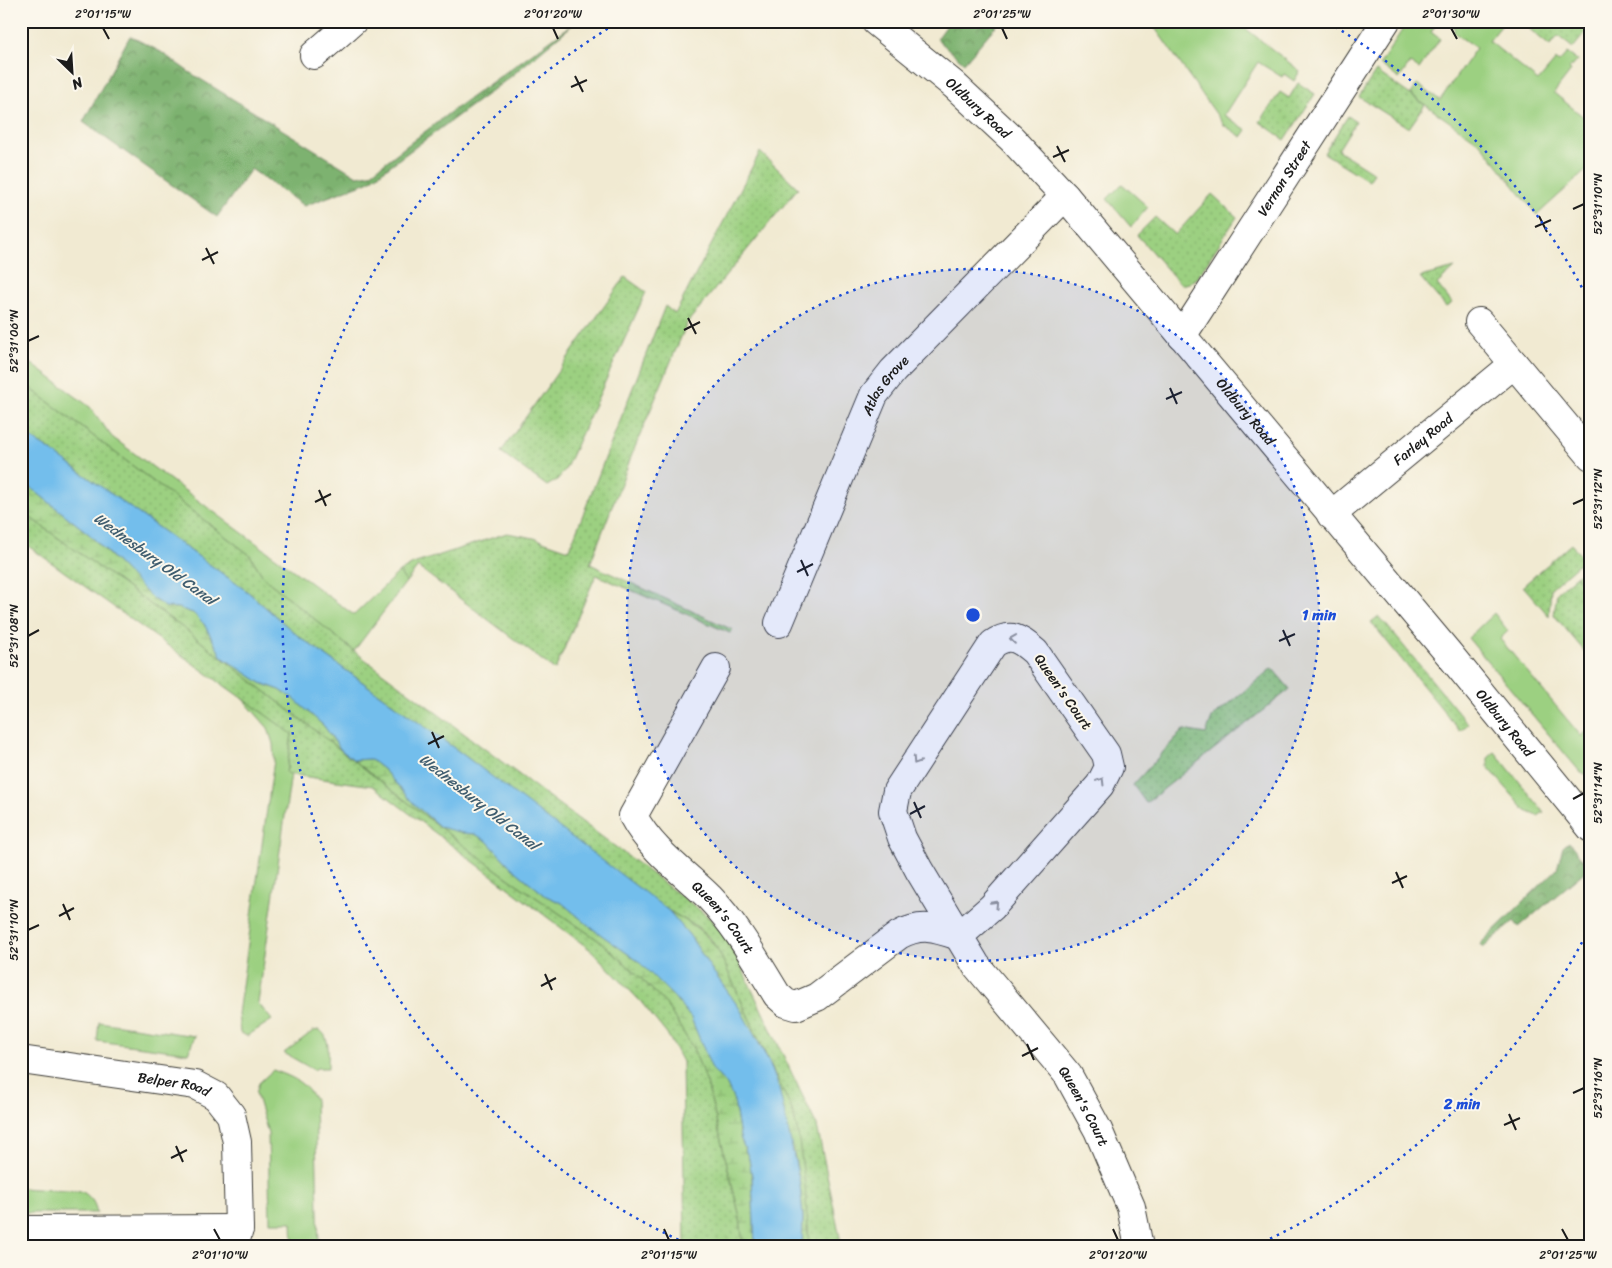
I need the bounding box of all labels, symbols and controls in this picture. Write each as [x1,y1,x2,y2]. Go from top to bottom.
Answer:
text: 2°01'15"W [75,3,132,25]
text: 2°01'20"W [524,3,583,25]
text: 2°01'25"W [973,3,1032,25]
text: 2°01'30"W [1422,3,1481,25]
north arrow [48,48,98,98]
text: N [67,70,88,97]
street label: Oldbury Road [940,70,1018,146]
street label: Vernon Street [1250,134,1319,221]
text: 52°31'10"N [1587,173,1609,235]
text: 52°31'06"N [3,309,25,373]
street label: Atlas Grove [854,349,915,420]
street label: Oldbury Road [1210,372,1283,452]
street label: Farley Road [1387,406,1460,472]
text: 52°31'12"N [1587,468,1609,529]
water label: Wednesbury Old Canal [88,506,225,615]
text: 1 min [1302,602,1337,628]
text: 52°31'08"N [3,603,25,668]
centre of rings [964,606,982,624]
one-way arrow [1009,634,1017,645]
street label: Queen's Court [1027,649,1099,735]
street label: Oldbury Road [1469,683,1542,764]
water label: Wednesbury Old Canal [414,747,547,859]
one-way arrow [913,756,923,765]
text: 52°31'14"N [1587,762,1609,824]
one-way arrow [1095,777,1105,786]
street label: Queen's Court [686,874,761,959]
text: 52°31'10"N [3,899,25,961]
one-way arrow [989,900,998,909]
text: 52°31'16"N [1587,1057,1609,1118]
street label: Queen's Court [1052,1060,1116,1150]
street label: Belper Road [136,1064,217,1104]
text: 2 min [1443,1091,1481,1117]
text: 2°01'10"W [192,1244,249,1266]
text: 2°01'15"W [641,1244,698,1266]
text: 2°01'20"W [1089,1244,1148,1266]
text: 2°01'25"W [1539,1244,1598,1266]

